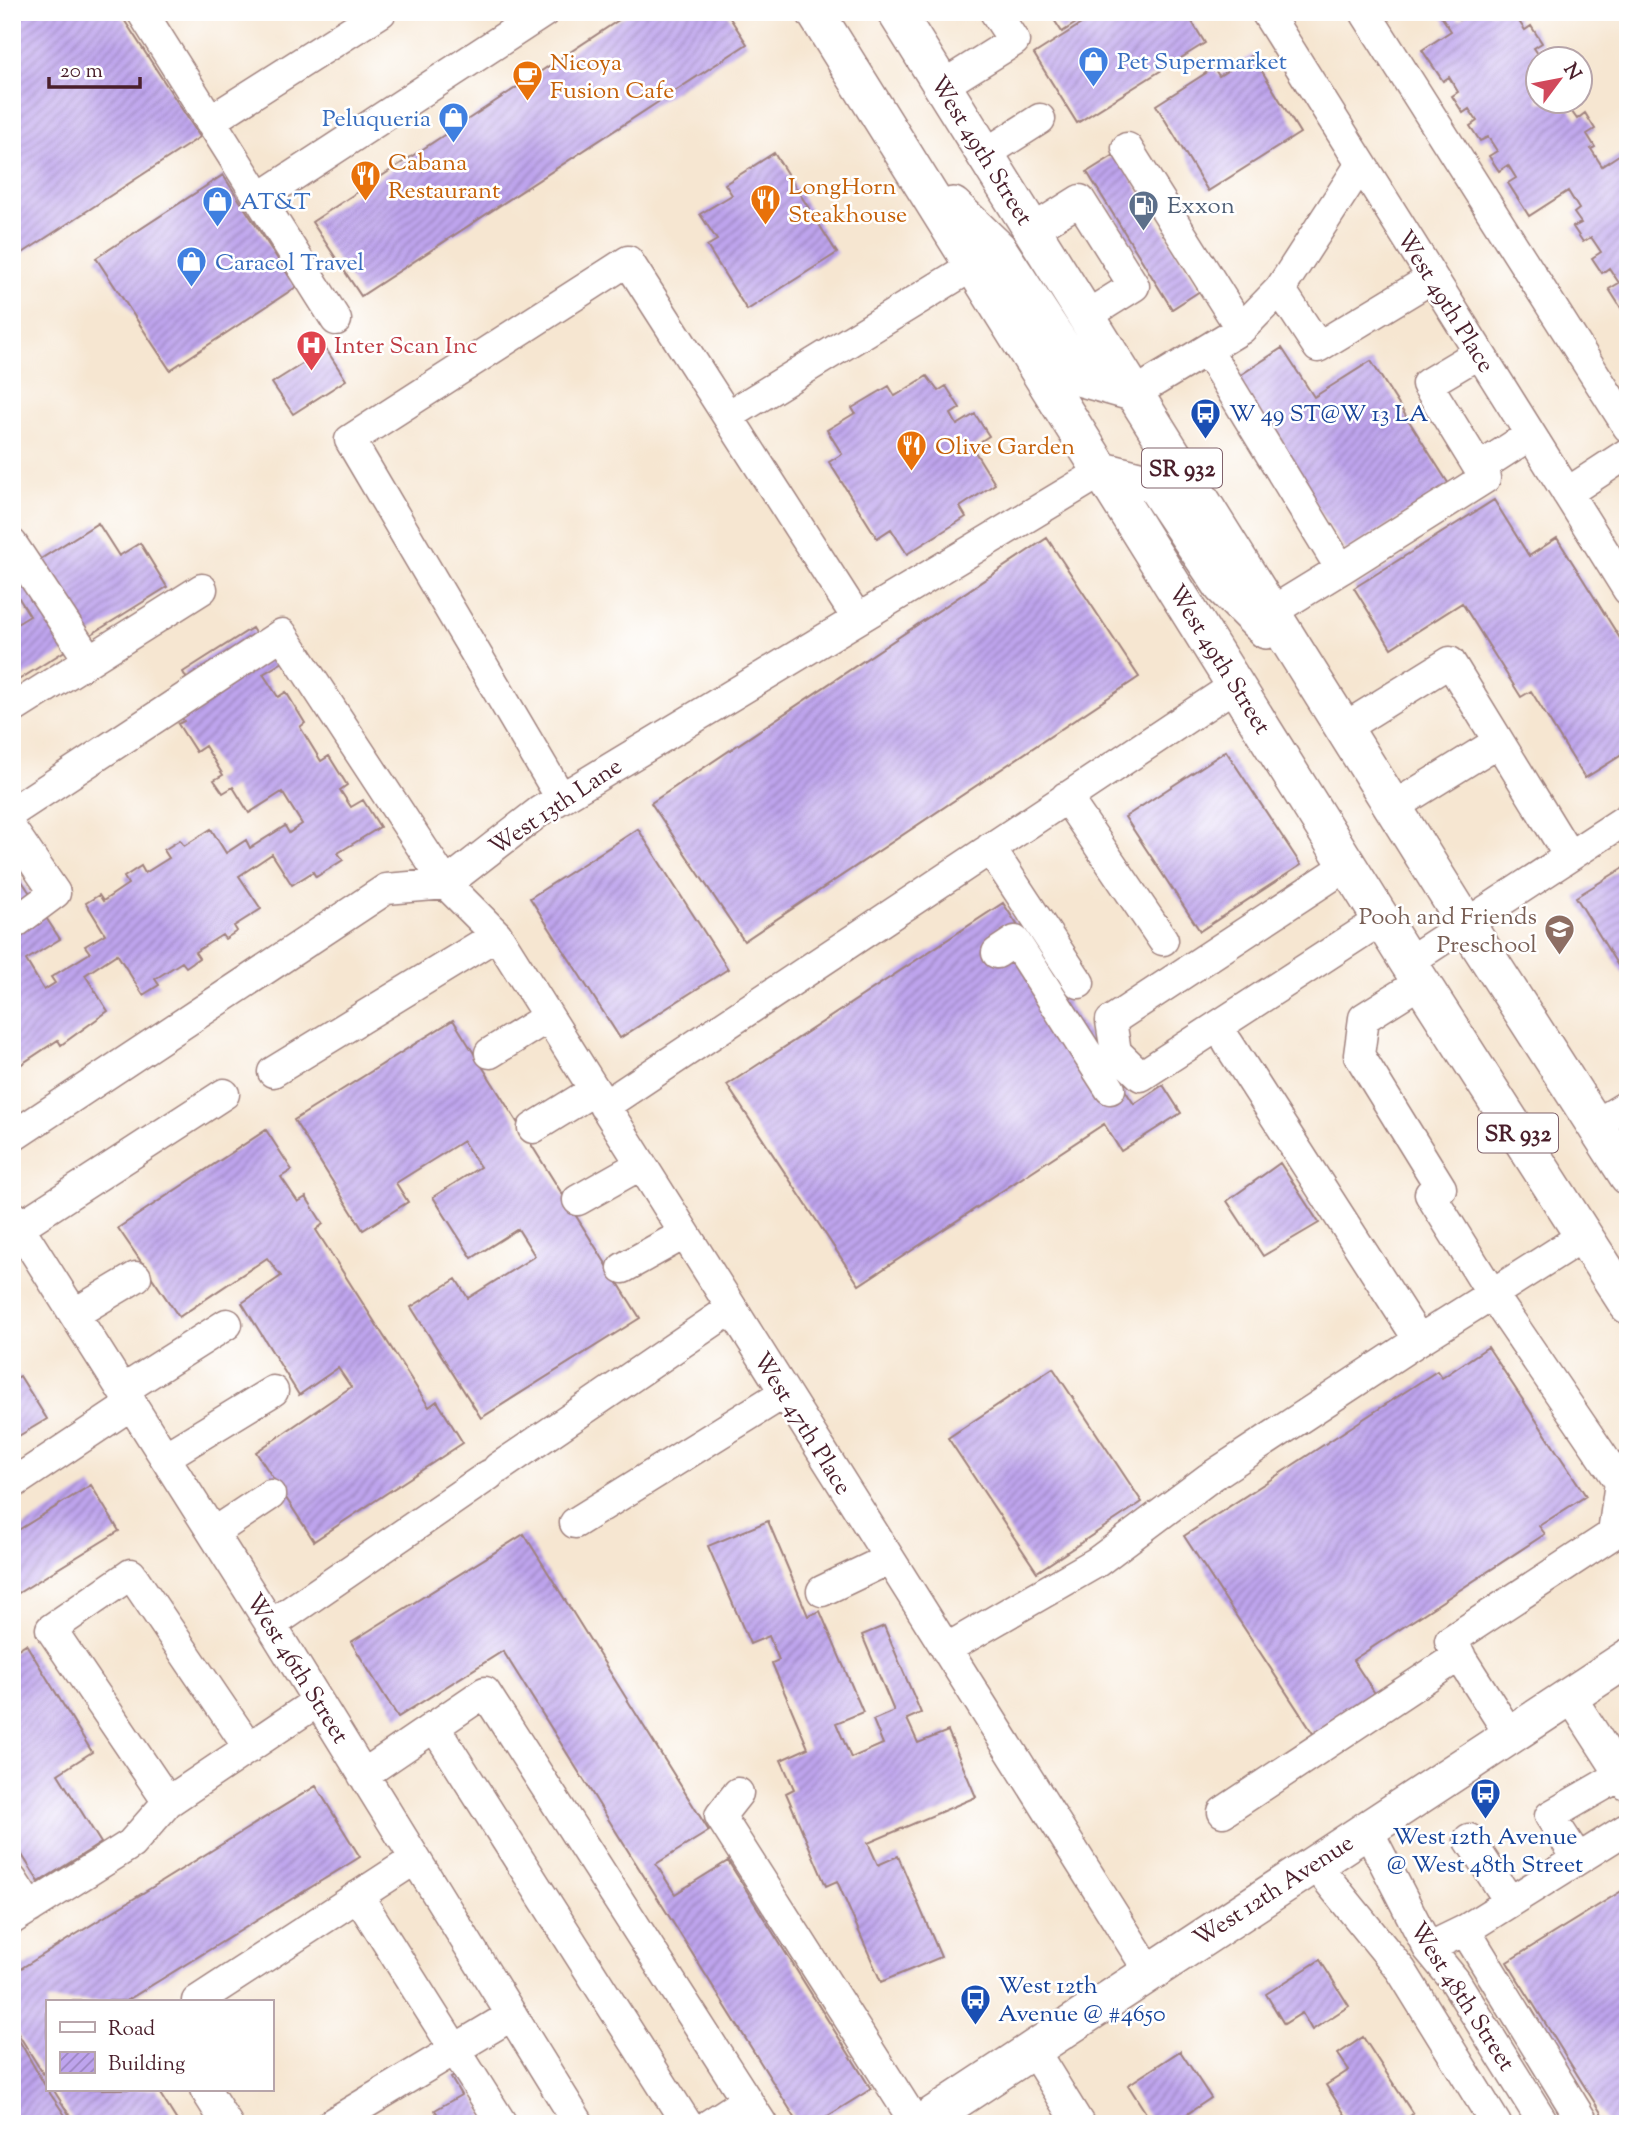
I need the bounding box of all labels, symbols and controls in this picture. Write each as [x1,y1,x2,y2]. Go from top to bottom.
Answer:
shop icon: Pet Supermarket [1077,44,1111,88]
scale bar [49,46,140,90]
place label: Pet Supermarket [1117,46,1287,80]
north arrow [1524,46,1594,116]
place label: Nicoya Fusion Cafe [550,47,674,109]
text: 20 m [60,57,103,87]
cafe icon: Nicoya Fusion Cafe [510,59,544,103]
text: N [1556,59,1587,86]
street label: West 49th Street [921,70,1040,233]
shop icon: Peluqueria [437,101,471,145]
place label: Peluqueria [322,103,431,137]
place label: Cabana Restaurant [388,147,500,209]
restaurant icon: Cabana Restaurant [348,159,382,203]
place label: LongHorn Steakhouse [788,171,907,233]
restaurant icon: LongHorn Steakhouse [748,183,782,227]
shop icon: AT&T [200,184,234,228]
place label: AT&T [240,186,311,220]
fuel station icon: Exxon [1127,188,1161,232]
place label: Exxon [1167,190,1235,224]
street label: West 49th Place [1387,224,1502,380]
shop icon: Caracol Travel [175,245,209,289]
place label: Caracol Travel [215,247,365,281]
hospital icon: Inter Scan Inc [294,328,328,372]
place label: Inter Scan Inc [334,330,478,364]
bus stop icon: W 49 ST@W 13 LA [1189,396,1223,440]
place label: W 49 ST@W 13 LA [1229,398,1429,432]
restaurant icon: Olive Garden [895,429,929,473]
place label: Olive Garden [935,431,1075,465]
road number: SR 932 [1142,448,1222,488]
street label: West 49th Street [1159,579,1278,742]
street label: West 13th Lane [483,751,629,865]
place label: Pooh and Friends Preschool [1359,901,1537,963]
school or university icon: Pooh and Friends Preschool [1543,913,1577,957]
road number: SR 932 [1478,1114,1558,1152]
street label: West 47th Place [744,1346,859,1502]
street label: West 46th Street [236,1587,356,1751]
bus stop icon: West 12th Avenue @ West 48th Street [1468,1777,1502,1821]
place label: West 12th Avenue @ West 48th Street [1387,1821,1583,1883]
street label: West 12th Avenue [1187,1827,1361,1956]
street label: West 48th Street [1400,1916,1522,2078]
place label: West 12th Avenue @ #4650 [998,1970,1166,2032]
bus stop icon: West 12th Avenue @ #4650 [958,1982,992,2026]
legend [46,2000,273,2090]
text: Road [108,2015,155,2045]
text: Building [108,2050,185,2080]

